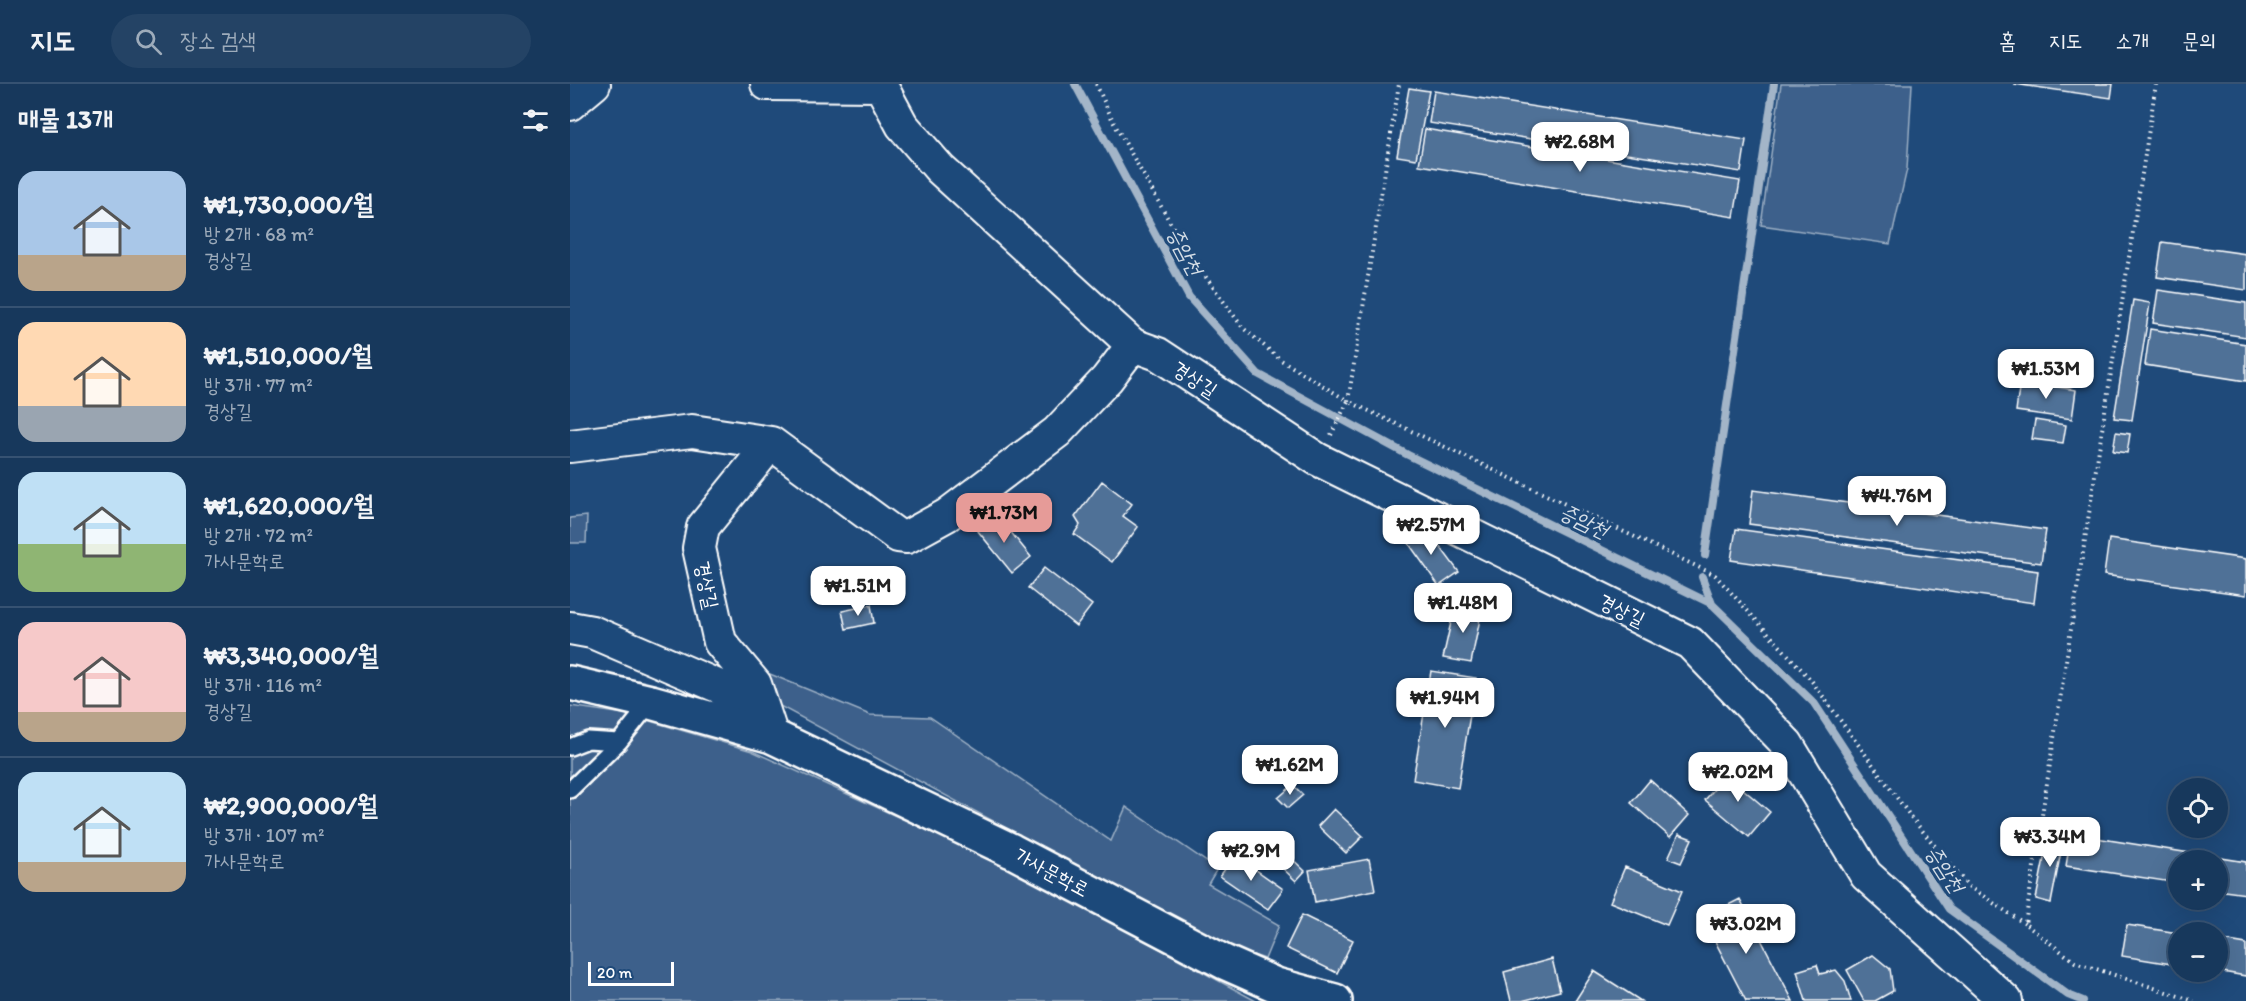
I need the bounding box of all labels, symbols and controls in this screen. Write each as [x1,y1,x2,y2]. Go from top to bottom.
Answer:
search box [111,14,531,68]
text: 지도 [30,23,75,57]
icon: search [132,25,165,58]
text: 장소 검색 [180,27,256,54]
text: 홈 [1999,28,2016,53]
text: 지도 [2049,28,2082,53]
text: 소개 [2115,28,2149,53]
text: 문의 [2182,28,2216,53]
text: 매물 13개 [18,103,113,135]
icon: filters [519,104,552,137]
pin: ₩2.68M [1531,122,1629,173]
text: ₩2.68M [1545,129,1615,153]
text: ₩1,730,000/월 [204,188,374,220]
icon: home [66,195,138,267]
text: 방 2개 · 68 m² [204,222,314,246]
water label: 증암천 [1163,223,1209,281]
text: 경상길 [204,248,252,272]
text: ₩1,510,000/월 [204,339,372,371]
icon: home [66,346,138,418]
pin: ₩1.53M [1997,349,2095,400]
street label: 경상길 [1168,356,1222,402]
text: ₩1.53M [2012,356,2080,380]
text: 방 3개 · 77 m² [204,373,313,397]
text: 경상길 [204,399,252,423]
pin: ₩4.76M [1848,476,1946,527]
text: ₩4.76M [1862,483,1932,507]
text: ₩1,620,000/월 [204,489,374,521]
pin: ₩1.73M [955,493,1053,544]
icon: home [66,496,138,568]
water label: 증암천 [1556,498,1614,544]
text: ₩1.73M [970,500,1038,524]
pin: ₩2.57M [1382,505,1480,556]
text: ₩2.57M [1397,512,1465,536]
text: 방 2개 · 72 m² [204,523,313,547]
text: 가사문학로 [204,549,284,573]
street label: 경상길 [690,559,724,611]
pin: ₩1.51M [809,566,907,617]
text: ₩1.51M [825,573,891,597]
pin: ₩1.48M [1414,583,1512,634]
street label: 경상길 [1595,589,1649,631]
text: ₩1.48M [1428,590,1498,614]
text: ₩3,340,000/월 [204,639,378,671]
icon: home [66,646,138,718]
text: 방 3개 · 116 m² [204,673,322,697]
pin: ₩1.94M [1396,678,1494,729]
text: ₩1.94M [1410,685,1480,709]
text: 경상길 [204,699,252,723]
pin: ₩1.62M [1241,745,1339,796]
text: ₩1.62M [1256,752,1324,776]
pin: ₩2.02M [1689,752,1787,803]
text: ₩2.02M [1702,759,1774,783]
map controls [2168,778,2228,982]
button: locate [2168,778,2228,838]
text: ₩2,900,000/월 [204,789,378,821]
icon: home [66,796,138,868]
pin: ₩3.34M [2001,817,2099,868]
text: 방 3개 · 107 m² [204,823,324,847]
text: ₩3.34M [2014,824,2086,848]
pin: ₩2.9M [1209,831,1293,882]
text: ₩2.9M [1222,838,1280,862]
water label: 증암천 [1921,841,1971,899]
street label: 가사문학로 [1011,843,1093,901]
text: 가사문학로 [204,849,284,873]
button: + [2168,850,2228,910]
pin: ₩3.02M [1697,904,1795,955]
text: ₩3.02M [1710,911,1782,935]
button: − [2168,922,2228,982]
scale bar [588,959,674,986]
text: 20 m [597,963,632,982]

